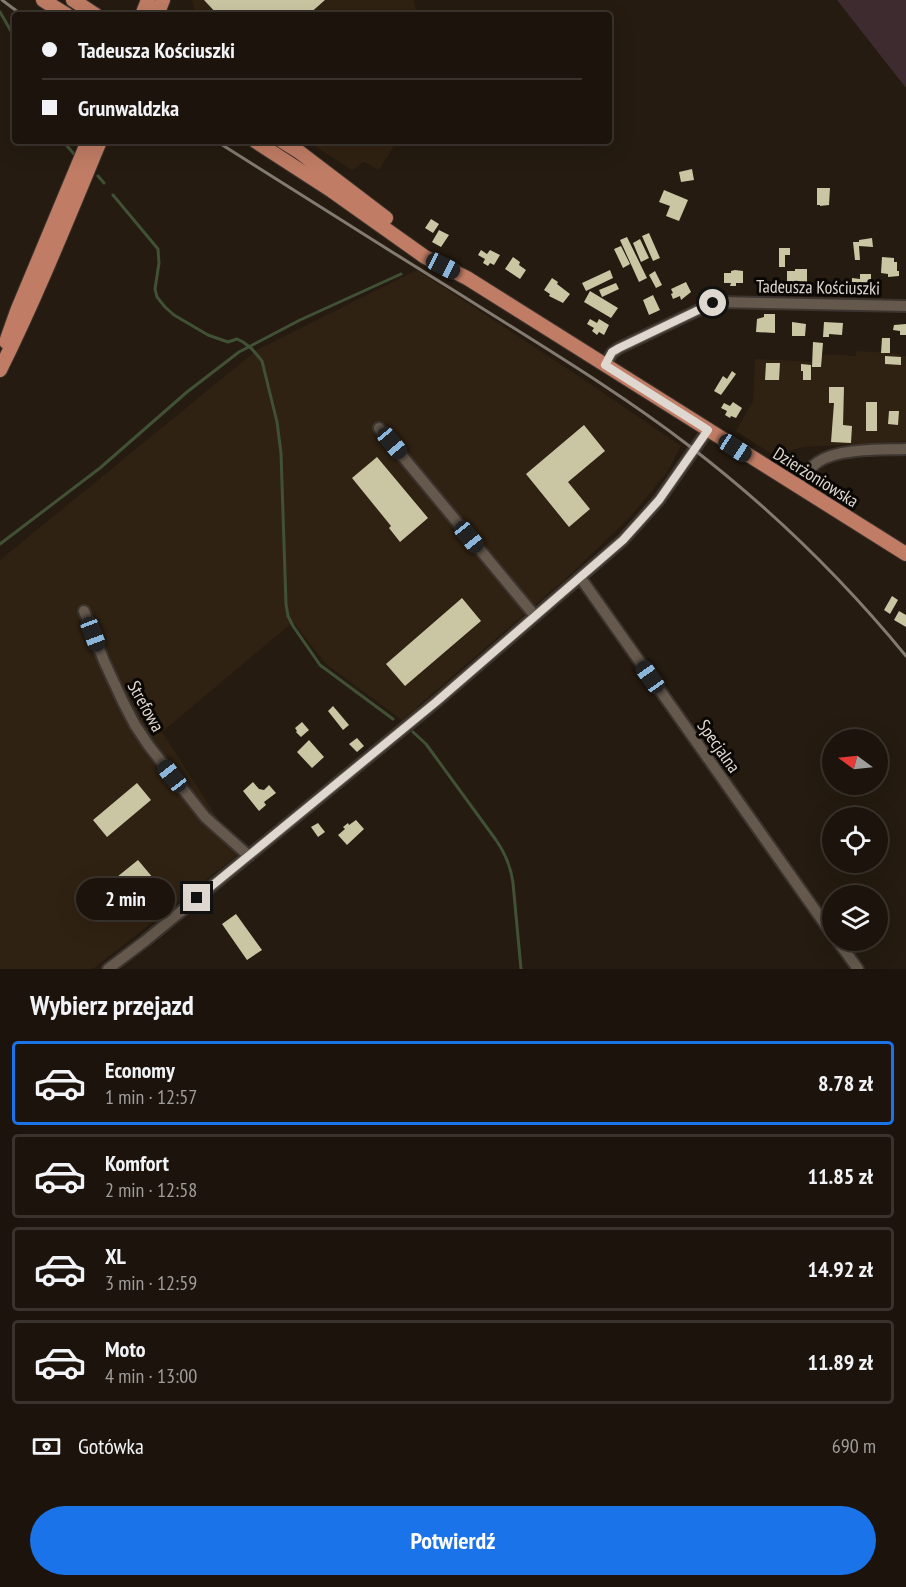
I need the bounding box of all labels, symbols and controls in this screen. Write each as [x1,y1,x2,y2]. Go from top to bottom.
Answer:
text: Tadeusza Kościuszki [78,36,235,64]
text: Grunwaldzka [78,94,179,122]
car [423,250,463,282]
street label: Tadeusza Kościuszki [756,274,880,300]
route start [699,289,726,316]
car [374,423,410,463]
car [715,431,755,465]
street label: Dzierżoniowska [769,442,863,512]
car [451,517,487,557]
car [78,614,108,654]
car [632,657,668,697]
street label: Strefowa [123,676,169,736]
street label: Specjalna [692,715,746,777]
north arrow [822,729,888,795]
map controls [822,729,888,951]
car [154,756,190,796]
button: locate [822,807,888,873]
callout: 2 min [77,877,176,919]
route end [183,884,210,911]
button: layers [822,885,888,951]
text: 2 min [105,886,146,912]
text: Wybierz przejazd [30,988,194,1022]
icon: car [33,1056,87,1110]
text: Economy [105,1056,175,1084]
text: 8.78 zł [818,1069,873,1097]
text: 1 min · 12:57 [105,1084,197,1110]
icon: car [33,1149,87,1203]
text: Komfort [105,1149,169,1177]
text: 11.85 zł [808,1162,873,1190]
text: 2 min · 12:58 [105,1177,197,1203]
icon: car [33,1242,87,1296]
text: XL [105,1242,126,1270]
text: 14.92 zł [808,1255,873,1283]
text: 3 min · 12:59 [105,1270,197,1296]
icon: car [33,1335,87,1389]
text: Moto [105,1335,146,1363]
text: 11.89 zł [808,1348,873,1376]
text: 4 min · 13:00 [105,1363,197,1389]
icon: cash [30,1430,63,1463]
text: Gotówka [78,1432,144,1460]
text: 690 m [832,1433,876,1459]
button: Potwierdź [30,1506,876,1575]

